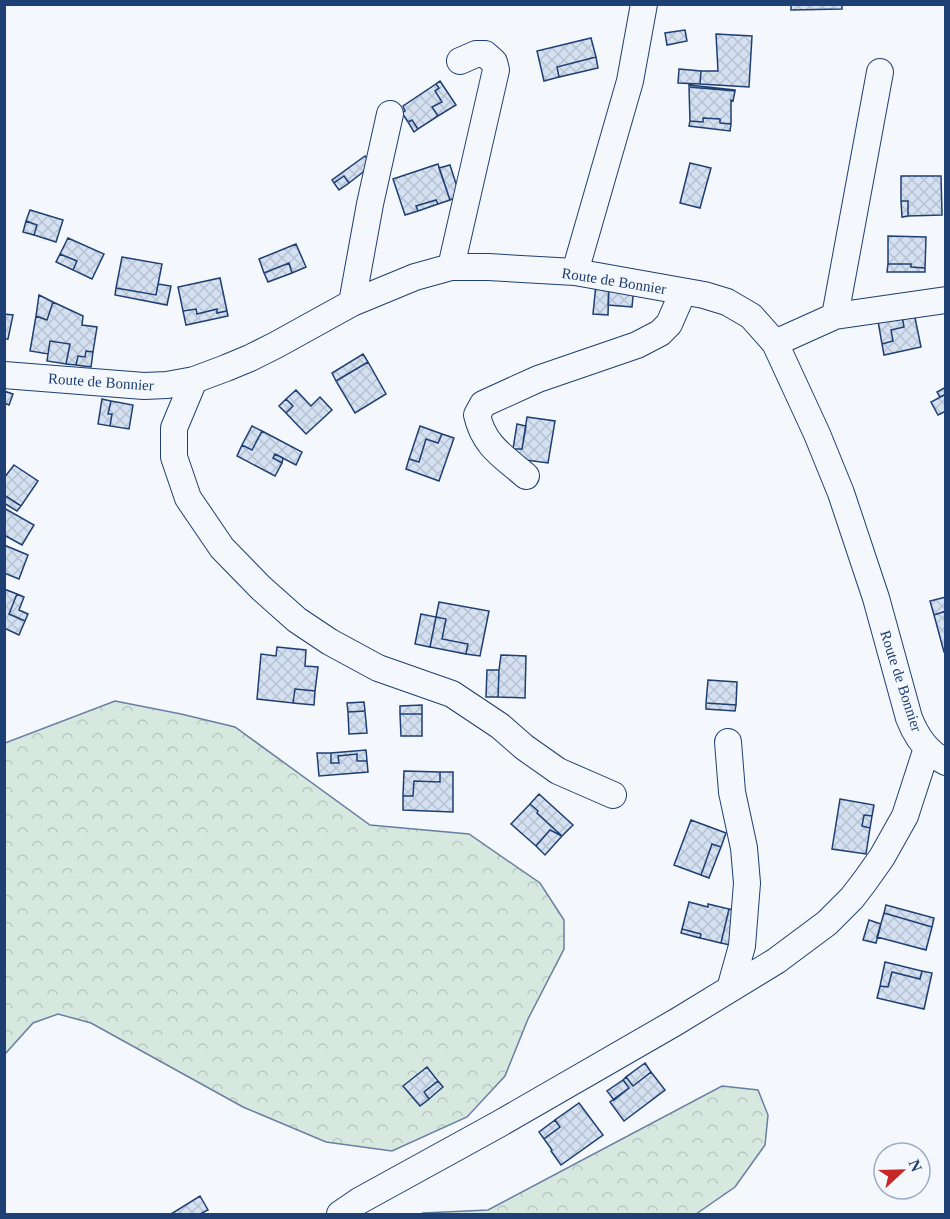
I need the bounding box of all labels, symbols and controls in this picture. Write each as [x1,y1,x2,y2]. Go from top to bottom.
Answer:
street label: Route de Bonnier [560,265,668,297]
street label: Route de Bonnier [48,370,154,394]
street label: Route de Bonnier [877,628,925,734]
north arrow [872,1141,932,1201]
text: N [905,1157,926,1175]

